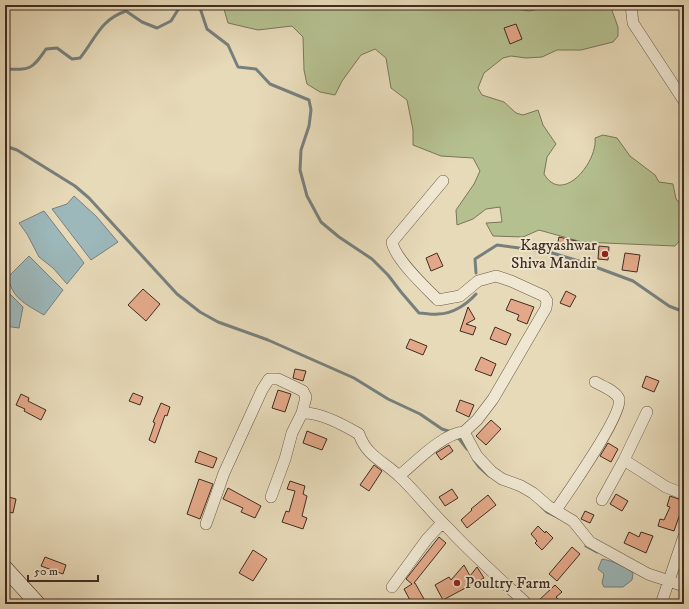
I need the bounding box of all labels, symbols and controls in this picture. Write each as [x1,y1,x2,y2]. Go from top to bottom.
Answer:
place label: Kagyashwar Shiva Mandir [511,235,597,273]
marker: Kagyashwar Shiva Mandir [600,249,610,259]
scale bar [28,557,98,583]
text: 50 m [34,564,58,579]
place label: Poultry Farm [465,573,550,593]
marker: Poultry Farm [452,578,462,588]

